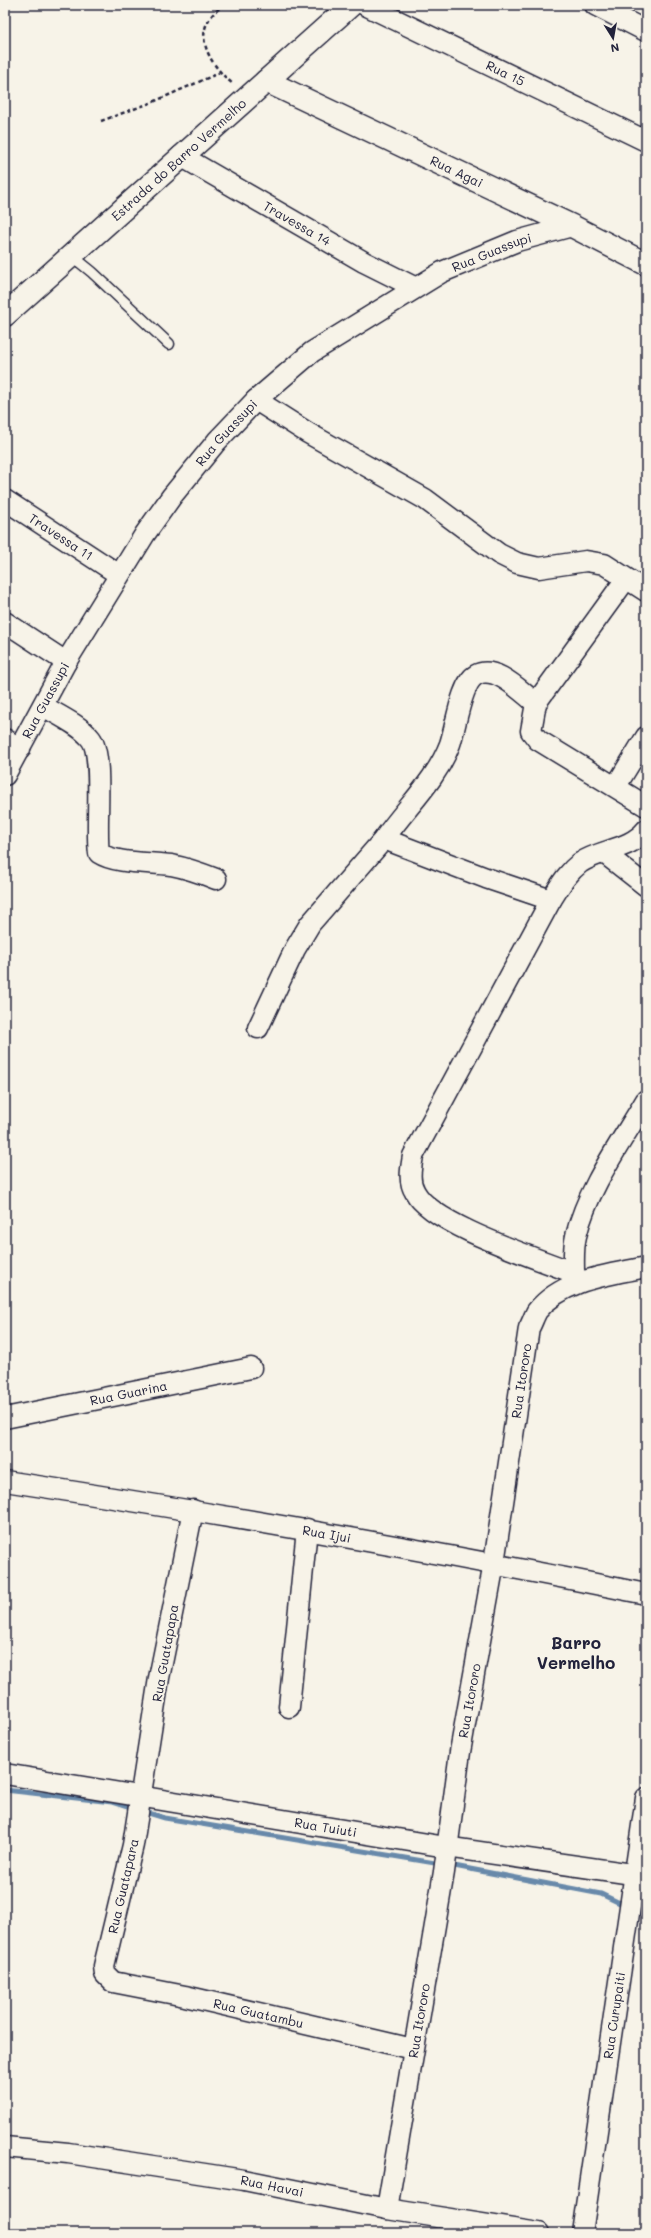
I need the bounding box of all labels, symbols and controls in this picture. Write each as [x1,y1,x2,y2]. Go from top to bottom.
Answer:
north arrow [593,18,633,58]
text: N [609,40,621,56]
street label: Rua 15 [483,56,528,89]
street label: Estrada do Barro Vermelho [107,94,250,224]
street label: Rua Agai [428,151,486,191]
street label: Travessa 14 [260,197,334,249]
street label: Rua Guassupi [449,228,533,275]
street label: Rua Guassupi [191,395,261,469]
street label: Travessa 11 [26,509,97,564]
street label: Rua Guassupi [17,659,72,741]
street label: Rua Itororo [507,1342,535,1419]
street label: Rua Guarina [88,1376,169,1409]
street label: Rua Ijui [301,1521,352,1546]
street label: Rua Guatapapa [148,1603,181,1703]
district label: Barro Vermelho [537,1631,615,1673]
street label: Rua Itororo [454,1662,484,1739]
street label: Rua Tuiuti [293,1813,358,1840]
street label: Rua Guatapara [103,1837,142,1935]
street label: Rua Curupaiti [599,1971,628,2060]
street label: Rua Itororo [404,1982,433,2059]
street label: Rua Guatambu [212,1994,305,2031]
street label: Rua Havai [239,2171,305,2200]

